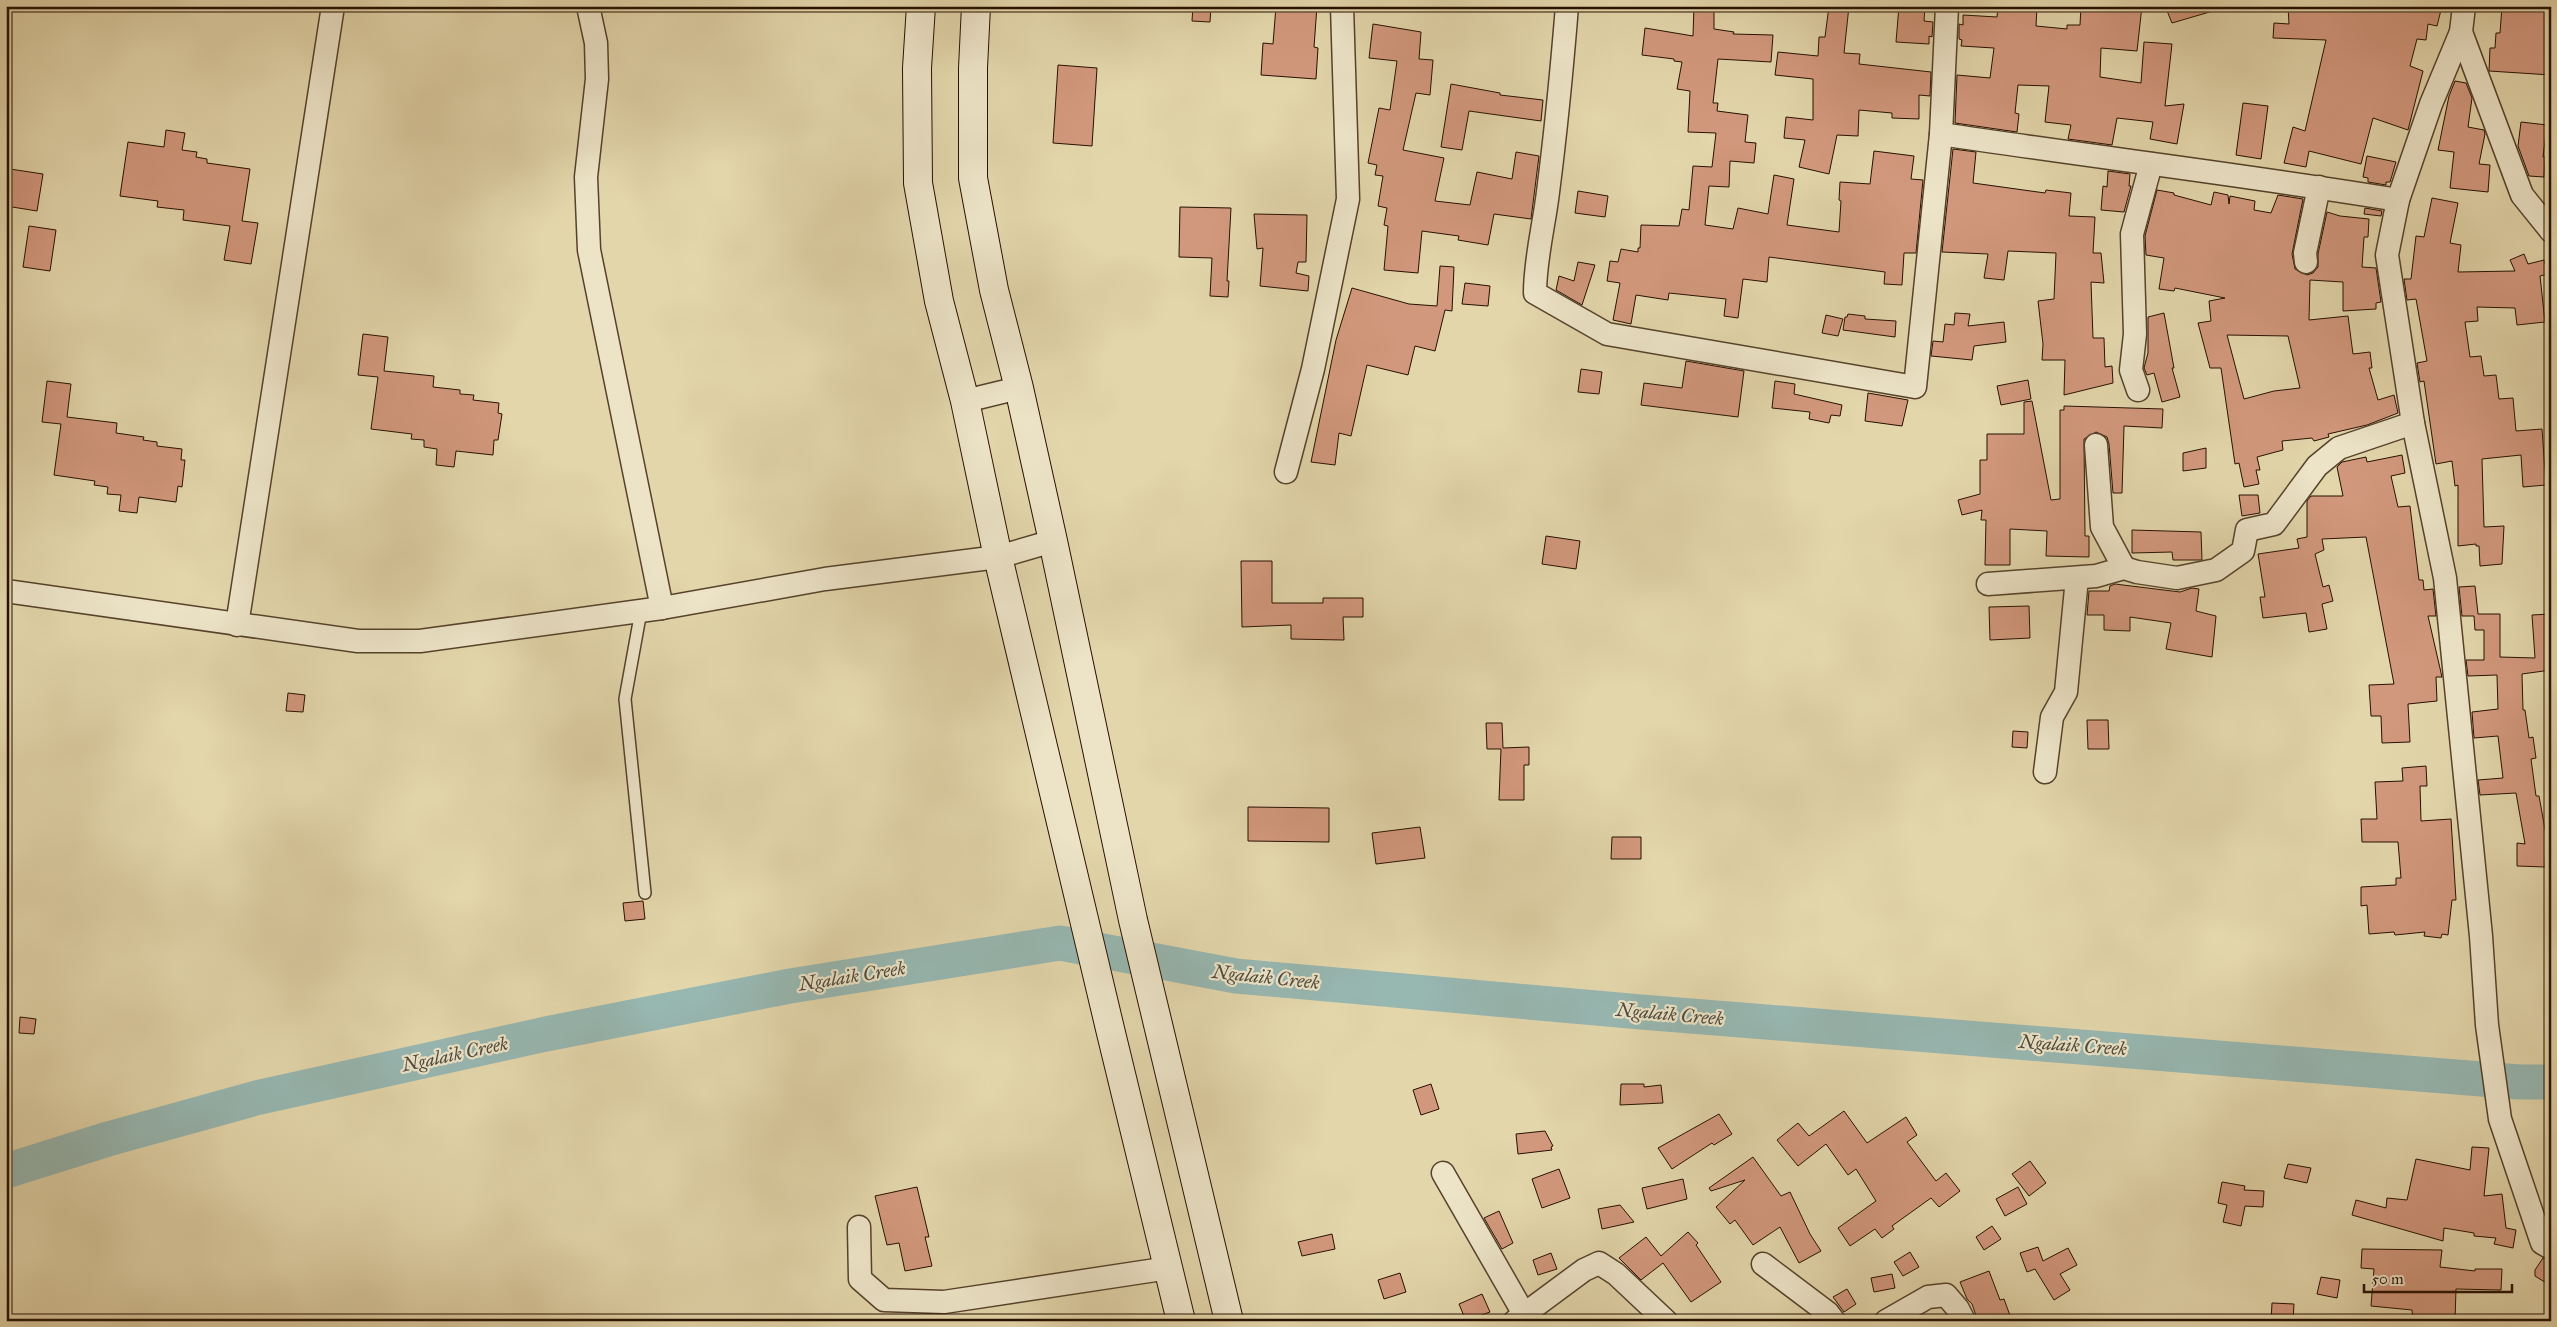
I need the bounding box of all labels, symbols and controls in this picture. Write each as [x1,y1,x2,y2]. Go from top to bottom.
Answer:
water label: Ngalaik Creek [796,956,908,996]
water label: Ngalaik Creek [1210,960,1321,994]
water label: Ngalaik Creek [1614,998,1725,1030]
water label: Ngalaik Creek [2017,1030,2128,1060]
water label: Ngalaik Creek [399,1031,511,1077]
scale bar [2364,1262,2512,1294]
text: 50 m [2372,1270,2404,1288]

